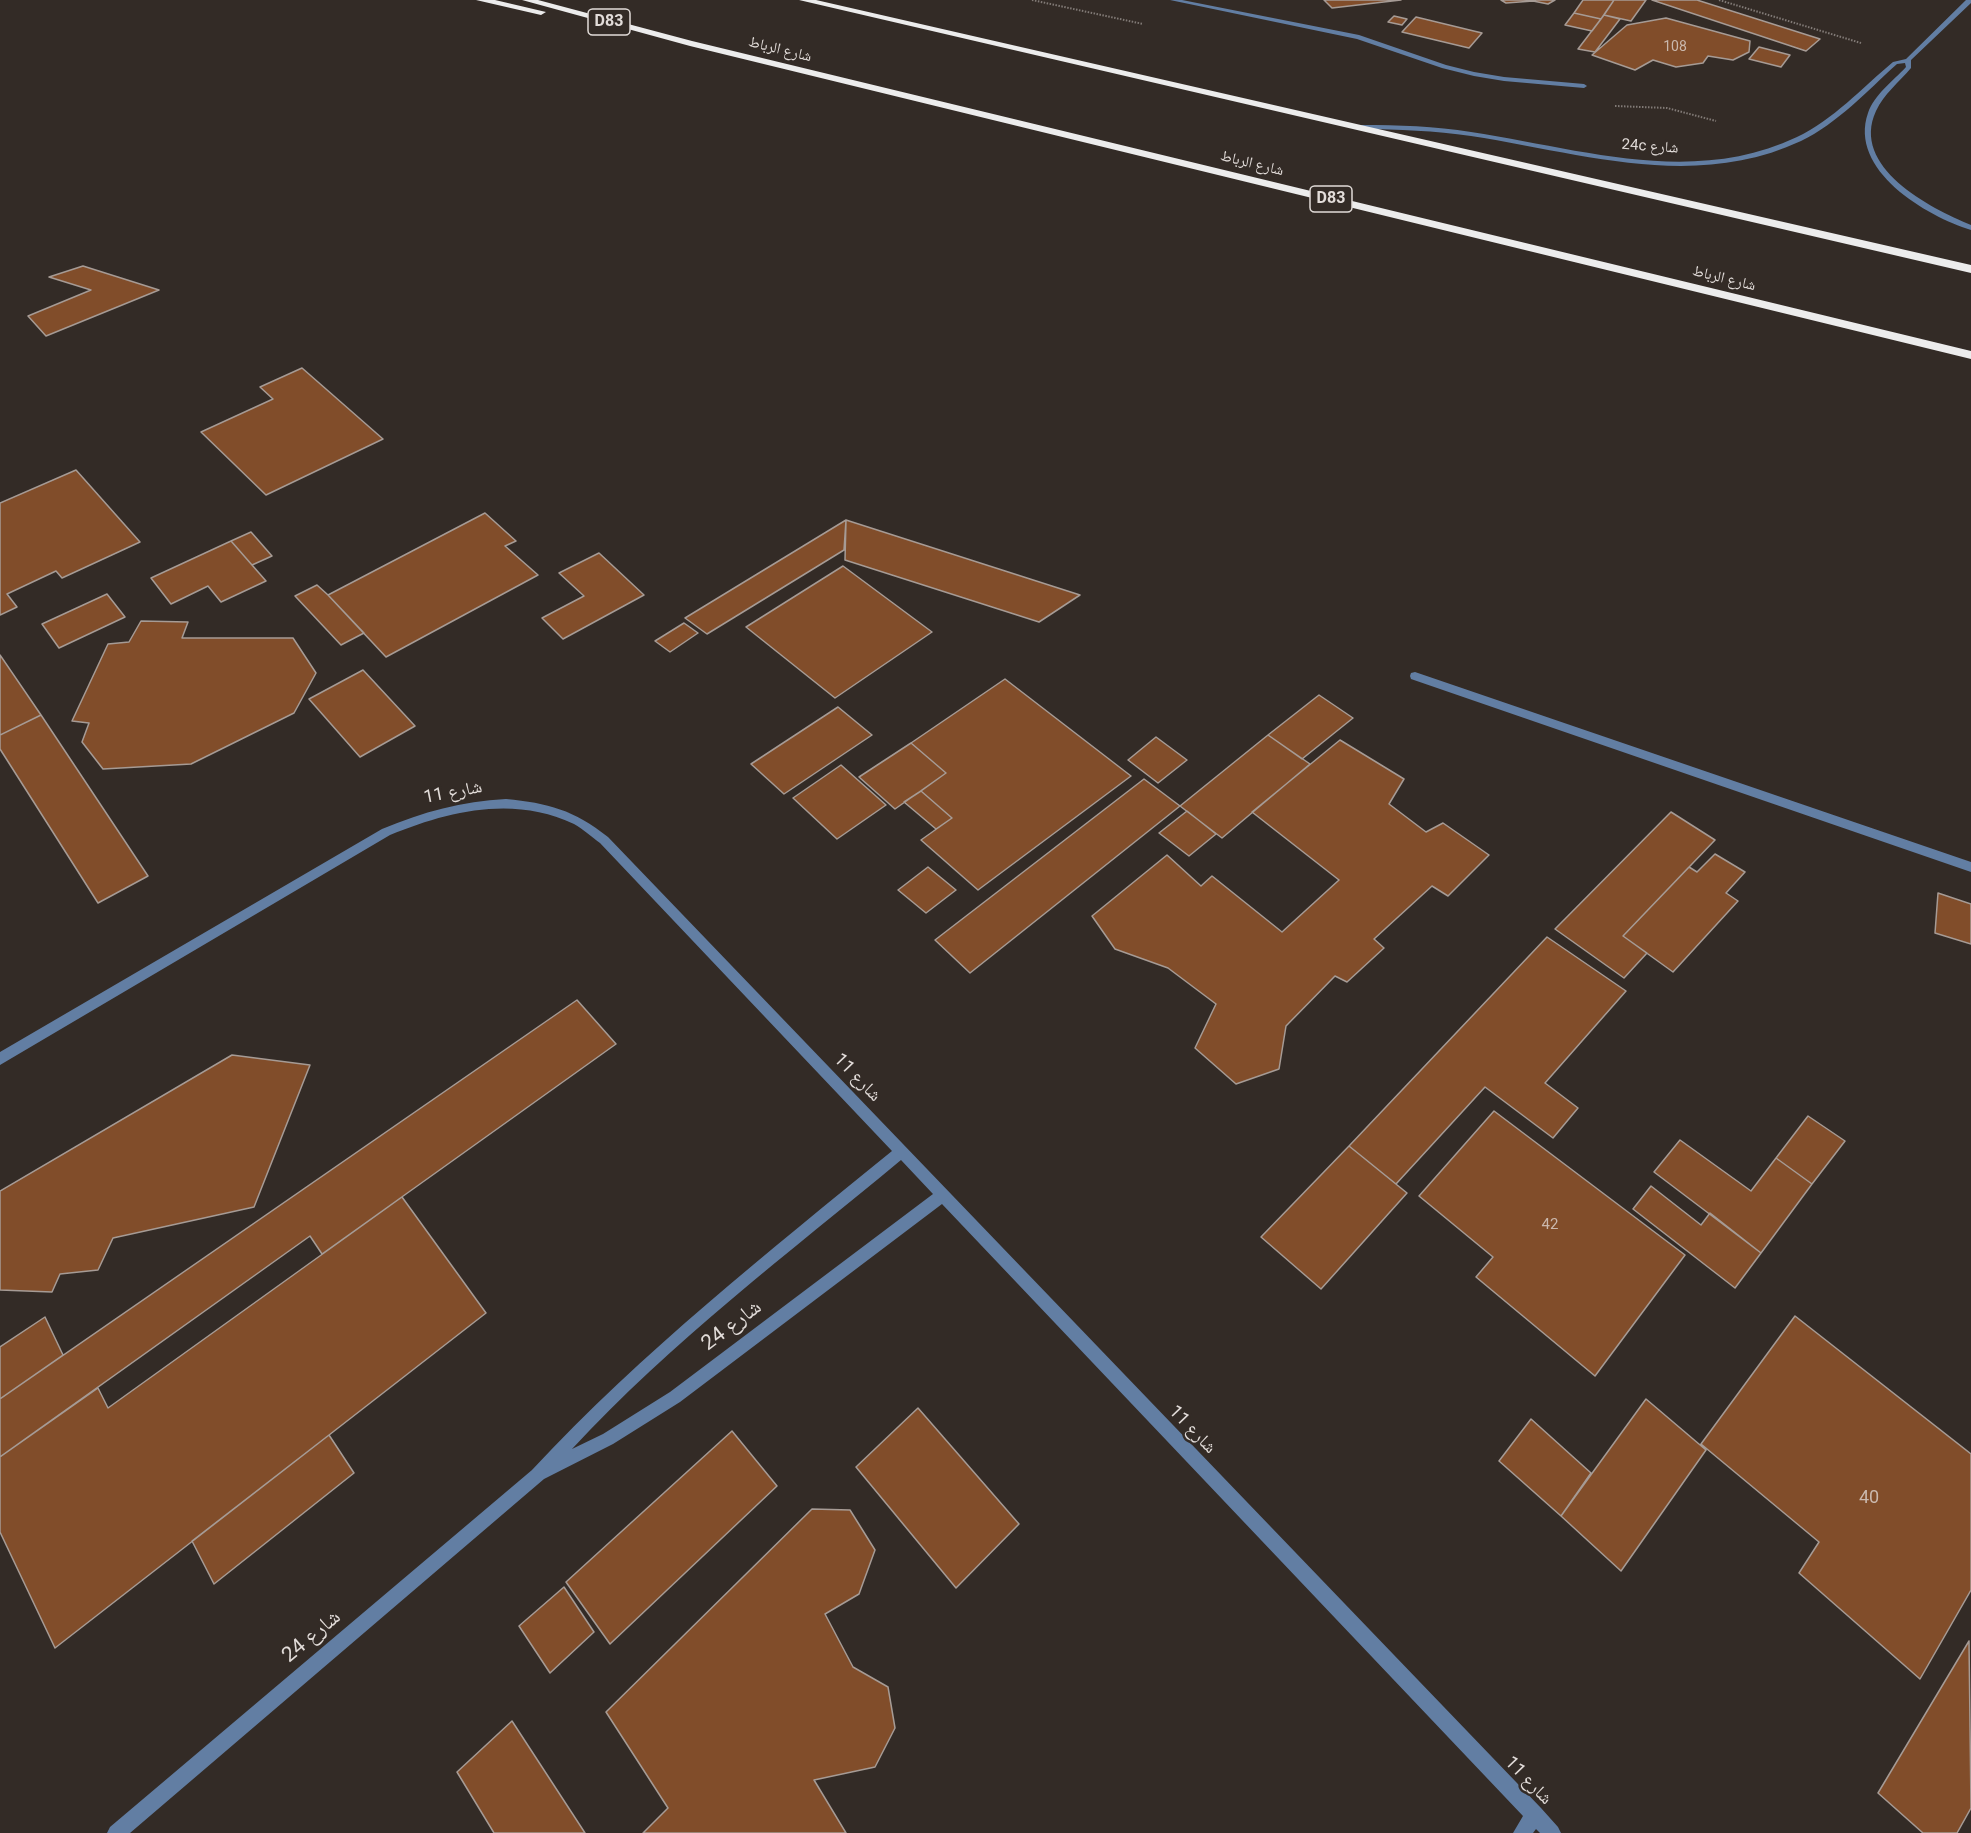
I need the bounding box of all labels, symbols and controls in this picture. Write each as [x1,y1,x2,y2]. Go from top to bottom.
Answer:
road number: D83 [588,9,630,35]
street label: شارع الرباط [747,33,813,67]
house number: 108 [1663,39,1687,55]
street label: 24c شارع [1621,136,1679,158]
street label: شارع الرباط [1219,147,1285,181]
road number: D83 [1310,186,1352,212]
street label: شارع الرباط [1691,262,1757,296]
street label: شارع 11 [422,777,484,809]
street label: شارع 11 [829,1049,885,1107]
house number: 42 [1542,1216,1558,1234]
street label: شارع 24 [697,1295,767,1357]
street label: شارع 11 [1164,1401,1220,1459]
house number: 40 [1859,1487,1879,1509]
street label: شارع 24 [278,1605,346,1669]
street label: شارع 11 [1500,1752,1556,1810]

